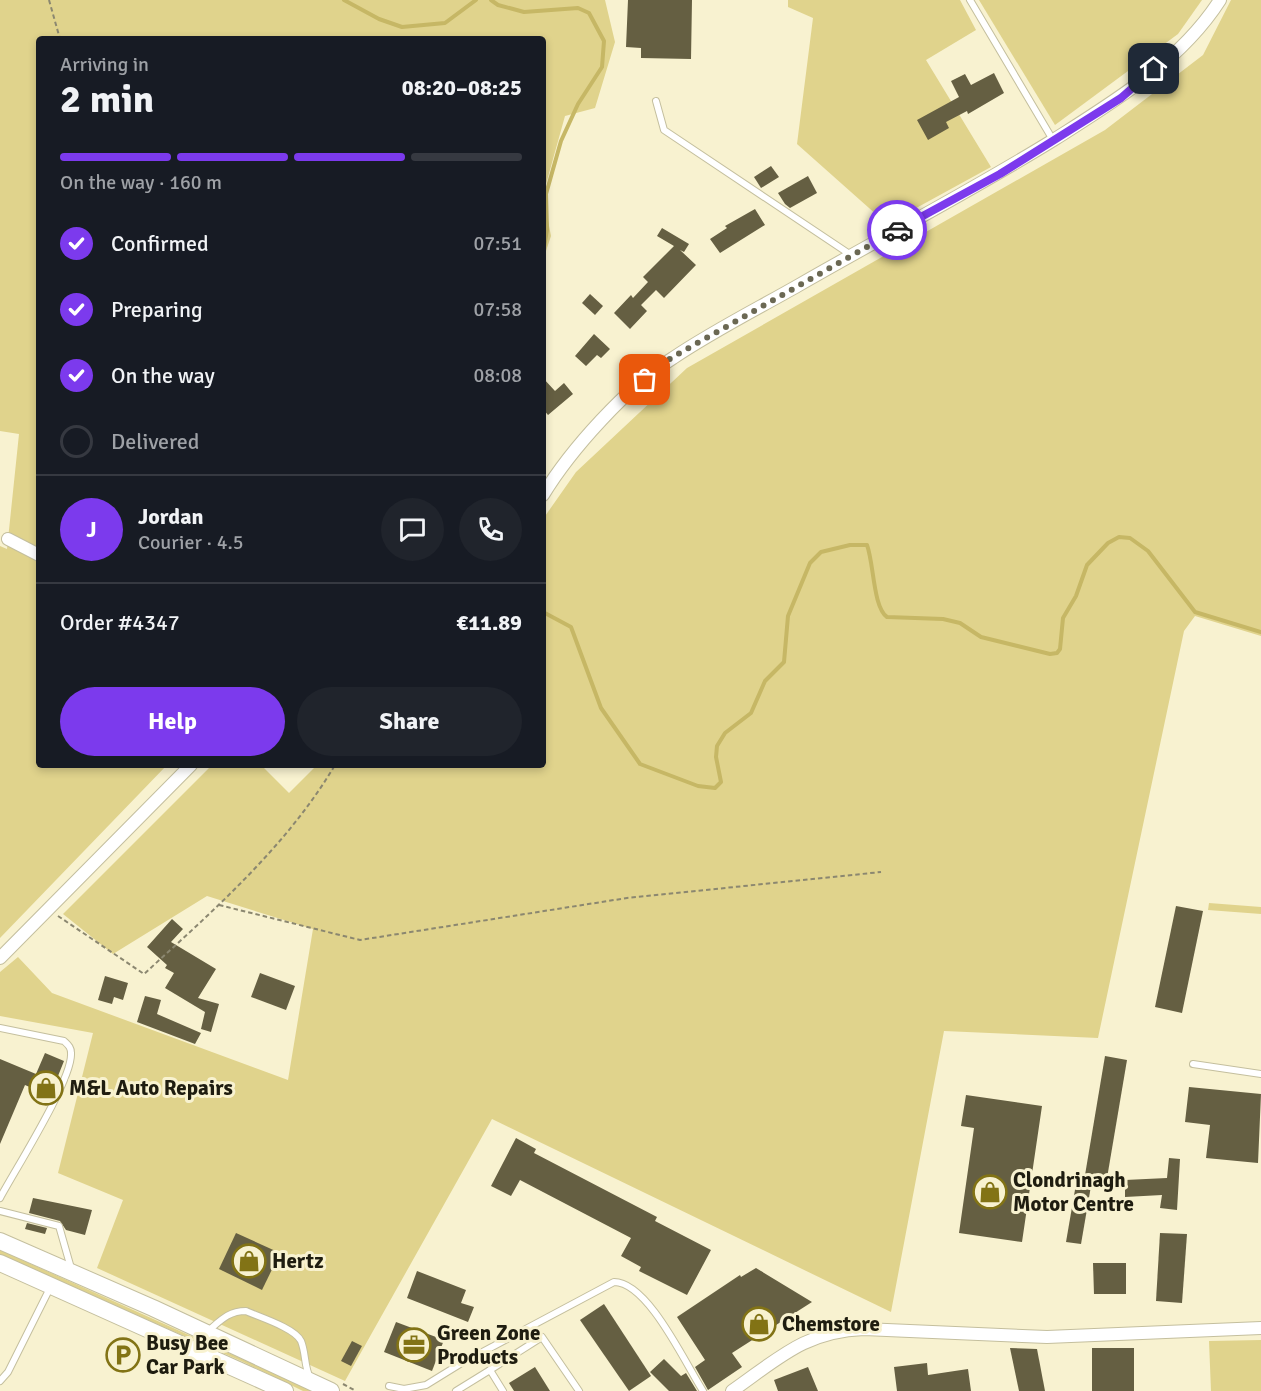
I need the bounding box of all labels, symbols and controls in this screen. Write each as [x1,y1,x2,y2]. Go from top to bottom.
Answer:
pin [1128,43,1179,94]
text: Arriving in [60,52,149,77]
icon: home [1137,52,1170,85]
text: 08:20–08:25 [402,74,522,101]
text: 2 min [60,75,154,123]
text: On the way · 160 m [60,170,222,195]
courier [867,200,927,260]
icon: car [881,214,914,247]
icon: check [60,227,93,260]
text: Confirmed [111,230,209,257]
text: 07:51 [473,231,522,256]
icon: check [60,293,93,326]
text: Preparing [111,296,203,323]
text: 07:58 [473,297,522,322]
pin [619,354,670,405]
icon: check [60,359,93,392]
text: On the way [111,362,215,389]
text: 08:08 [473,363,522,388]
icon: bag [628,363,661,396]
text: Delivered [111,428,199,455]
button: chat [381,498,444,561]
button: phone [459,498,522,561]
text: Jordan [138,503,204,530]
text: J [86,516,97,543]
text: Courier · 4.5 [138,530,244,555]
text: Order #4347 [60,609,180,636]
text: €11.89 [456,609,522,636]
button: Help [60,687,285,756]
button: Share [297,687,522,756]
shop icon: M&L Auto Repairs [28,1070,64,1106]
place label: M&L Auto Repairs [69,1075,233,1101]
place label: Clondrinagh Motor Centre [1013,1167,1134,1217]
shop icon: Clondrinagh Motor Centre [972,1174,1008,1210]
shop icon: Hertz [231,1243,267,1279]
place label: Hertz [272,1248,324,1274]
shop icon: Chemstore [741,1306,777,1342]
place label: Chemstore [782,1311,880,1337]
place label: Green Zone Products [437,1320,541,1370]
office icon: Green Zone Products [396,1327,432,1363]
place label: Busy Bee Car Park [146,1330,229,1380]
parking icon: Busy Bee Car Park [105,1337,141,1373]

